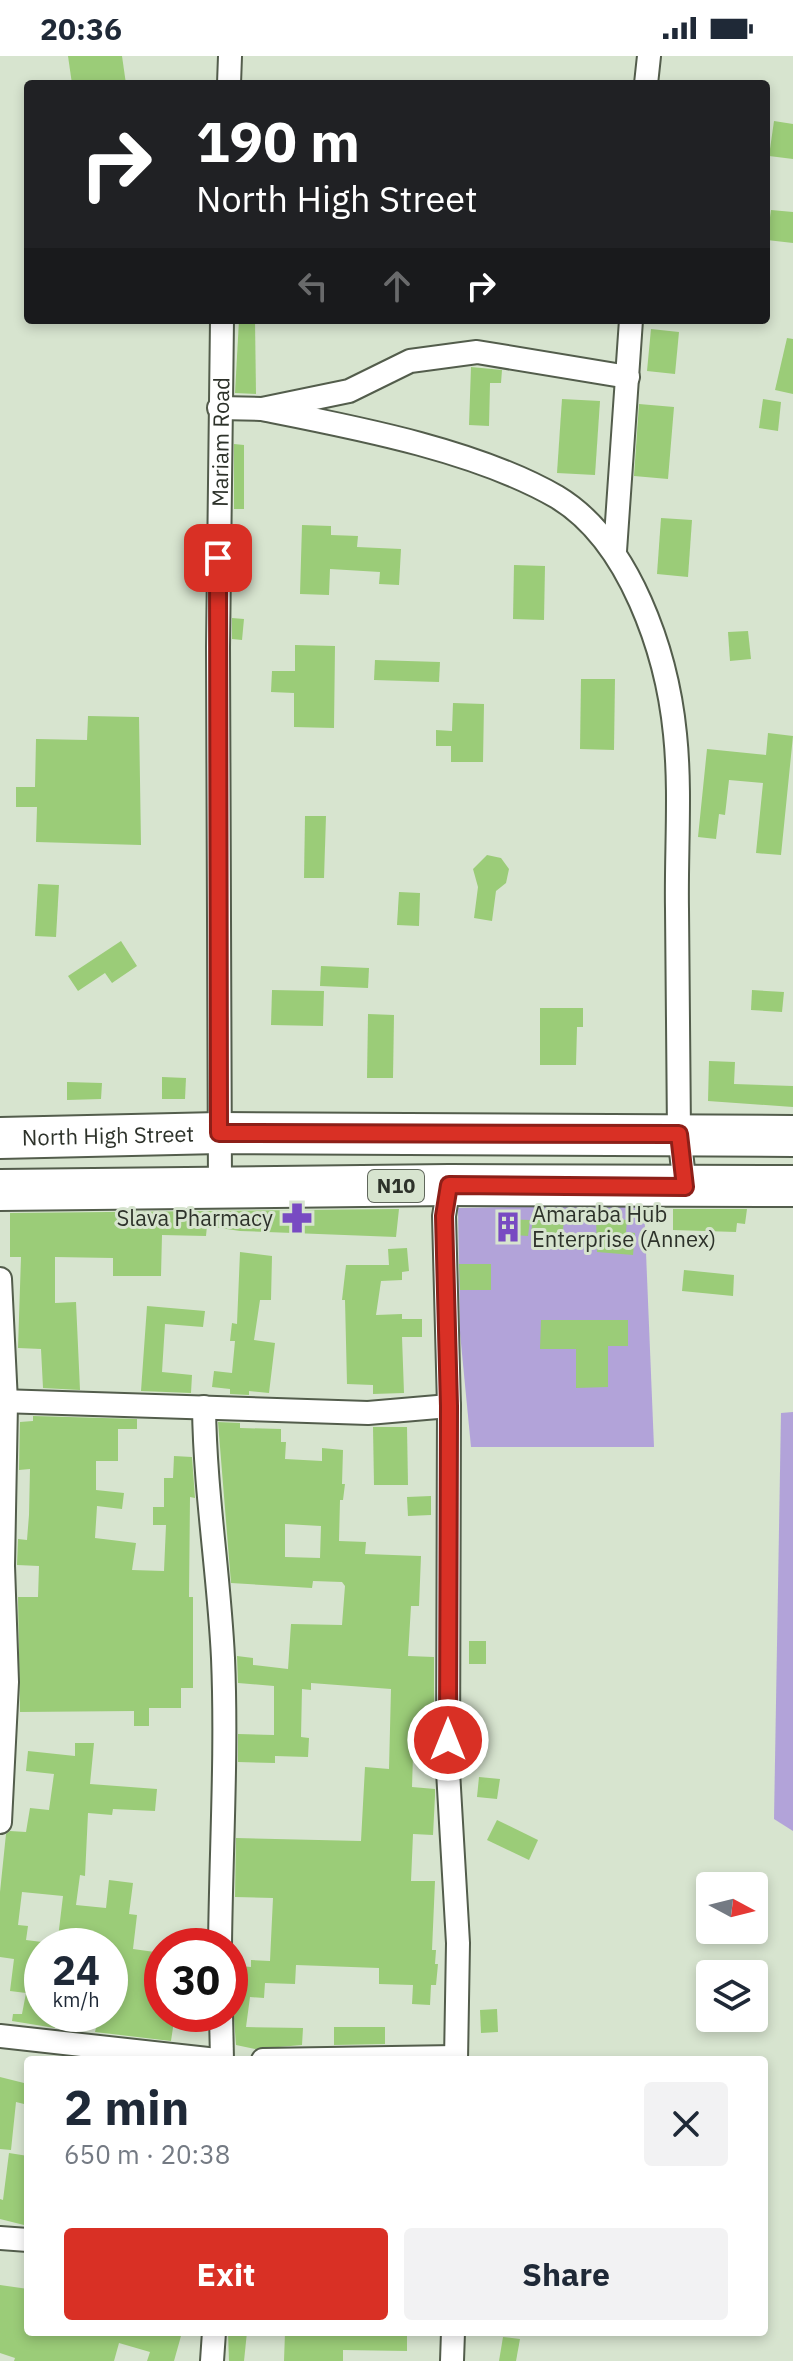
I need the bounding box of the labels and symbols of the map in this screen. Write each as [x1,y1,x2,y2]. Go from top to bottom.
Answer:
street label: Mariam Road [205,377,235,507]
pin [184,524,252,592]
street label: North High Street [22,1119,194,1151]
road number: N10 [368,1170,424,1202]
place label: Amaraba Hub Enterprise (Annex) [532,1199,716,1253]
pharmacy icon: Slava Pharmacy [280,1201,314,1235]
place label: Slava Pharmacy [116,1203,273,1232]
building icon: Amaraba Hub Enterprise (Annex) [491,1210,525,1244]
position arrow [406,1698,490,1782]
north arrow [696,1872,768,1944]
speed limit sign: 30 [144,1928,248,2032]

